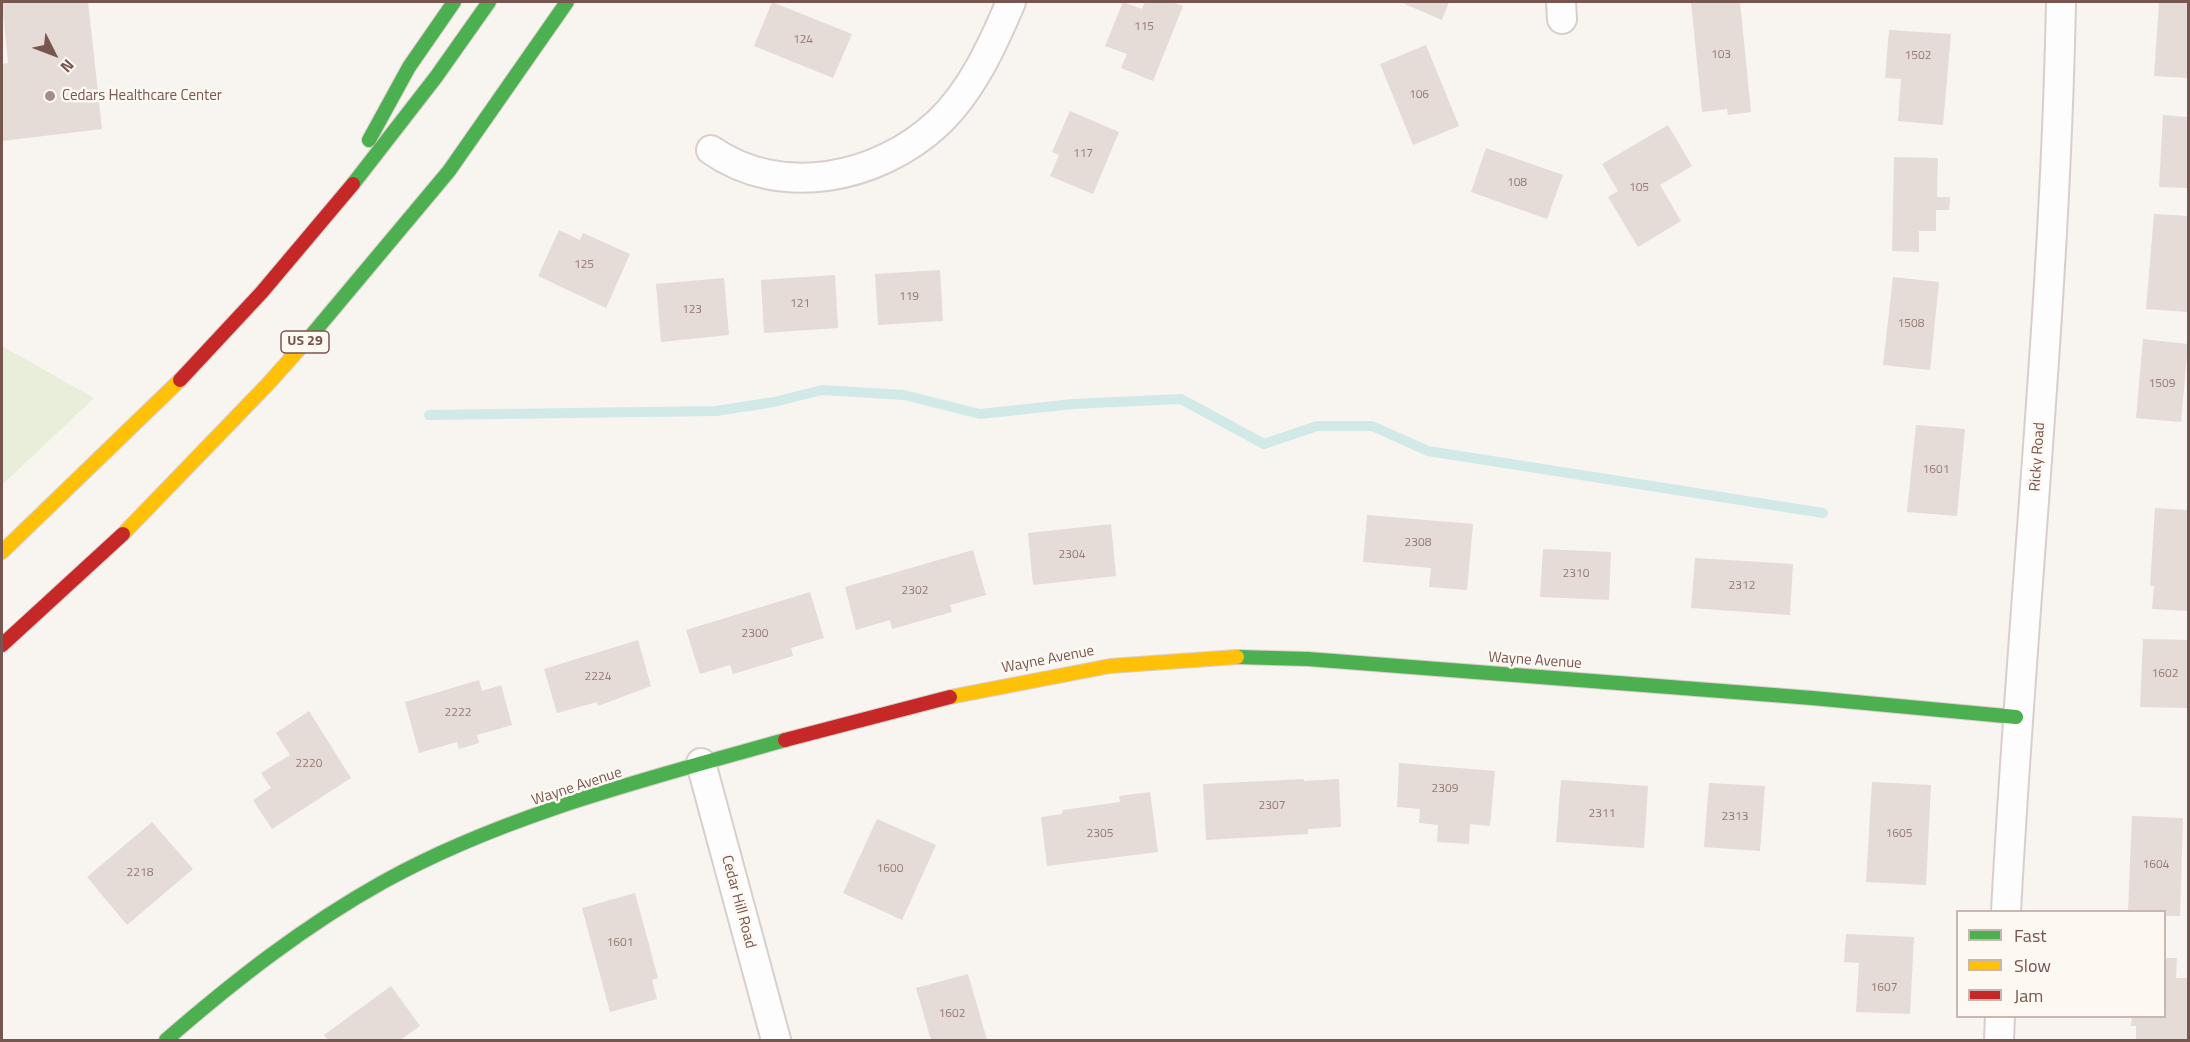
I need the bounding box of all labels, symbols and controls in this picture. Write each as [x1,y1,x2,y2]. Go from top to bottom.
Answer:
house number: 115 [1134,20,1154,34]
north arrow [24,24,84,84]
house number: 124 [793,33,813,47]
house number: 103 [1711,48,1731,62]
house number: 1502 [1905,49,1931,63]
text: N [55,54,80,78]
place label: Cedars Healthcare Center [62,87,222,105]
house number: 106 [1409,88,1429,102]
marker: Cedars Healthcare Center [43,89,57,103]
house number: 117 [1073,147,1093,161]
house number: 108 [1507,176,1527,190]
house number: 105 [1629,181,1649,195]
house number: 125 [574,258,594,272]
house number: 119 [899,290,919,304]
house number: 121 [790,297,810,311]
house number: 123 [682,303,702,317]
house number: 1508 [1898,317,1924,331]
road number: US 29 [281,331,329,353]
house number: 1509 [2149,377,2175,391]
street label: Ricky Road [2027,422,2049,492]
house number: 1601 [1923,463,1949,477]
house number: 2308 [1405,536,1431,550]
house number: 2304 [1059,548,1085,562]
house number: 2310 [1563,567,1589,581]
house number: 2312 [1729,579,1755,593]
house number: 2302 [902,584,928,598]
house number: 2300 [742,627,768,641]
street label: Wayne Avenue [1000,642,1096,678]
street label: Wayne Avenue [1488,649,1582,673]
house number: 1602 [2152,667,2178,681]
house number: 2224 [585,670,611,684]
house number: 2222 [445,706,471,720]
house number: 2220 [296,757,322,771]
street label: Wayne Avenue [530,764,624,810]
house number: 2309 [1432,782,1458,796]
house number: 2307 [1259,799,1285,813]
house number: 2311 [1589,807,1615,821]
house number: 2313 [1722,810,1748,824]
house number: 2305 [1087,827,1113,841]
house number: 1605 [1886,827,1912,841]
street label: Cedar Hill Road [717,853,759,951]
house number: 1604 [2143,858,2169,872]
house number: 1600 [877,862,903,876]
house number: 2218 [127,866,153,880]
legend [1956,910,2166,1018]
text: Fast [2014,922,2047,949]
house number: 1601 [607,936,633,950]
text: Slow [2014,952,2051,979]
house number: 1607 [1871,981,1897,995]
text: Jam [2014,982,2043,1009]
house number: 1602 [939,1007,965,1021]

